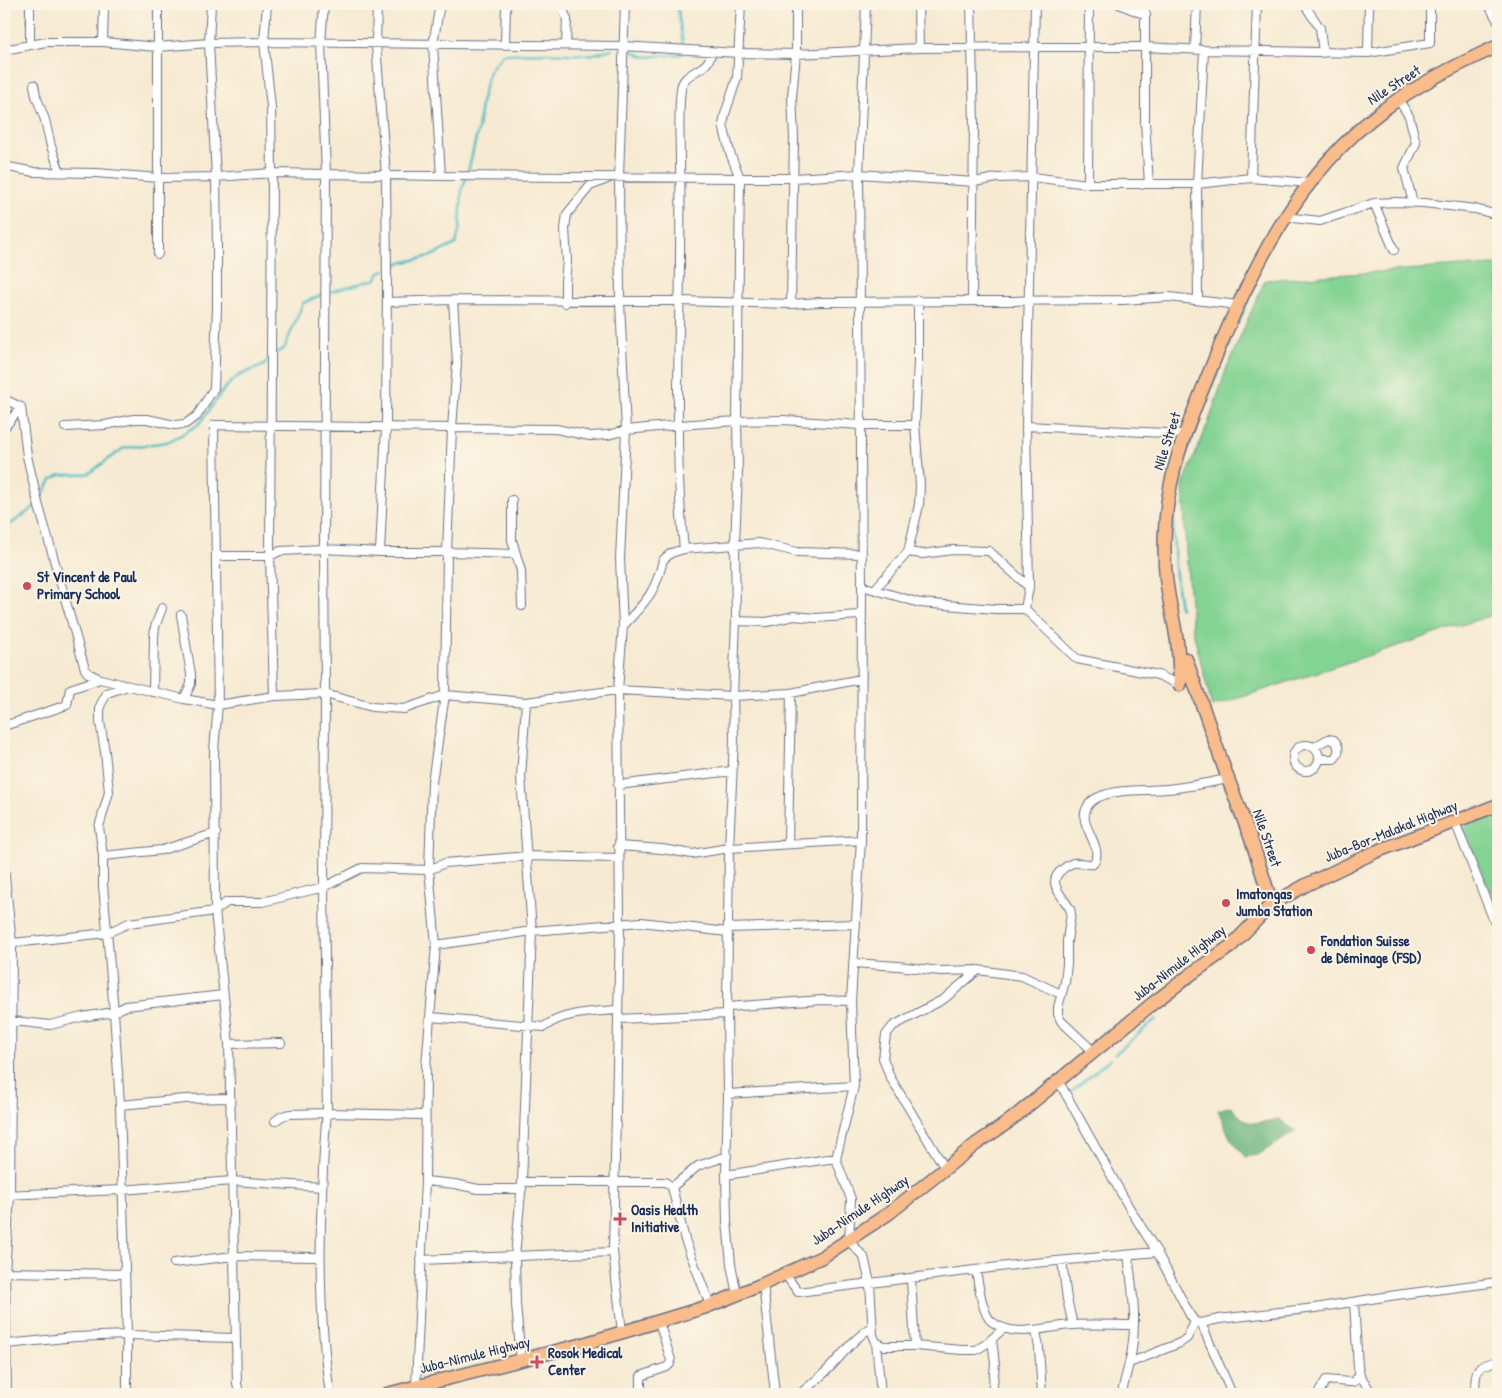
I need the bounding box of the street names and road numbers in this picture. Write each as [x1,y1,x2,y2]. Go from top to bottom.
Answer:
street label: Nile Street [1363,59,1425,110]
street label: Nile Street [1147,408,1186,472]
street label: Juba-Bor-Malakal Highway [1321,794,1461,867]
street label: Nile Street [1248,806,1287,870]
street label: Juba–Nimule Highway [1128,919,1230,1006]
street label: Juba–Nimule Highway [807,1169,913,1250]
street label: Juba–Nimule Highway [417,1331,532,1378]

